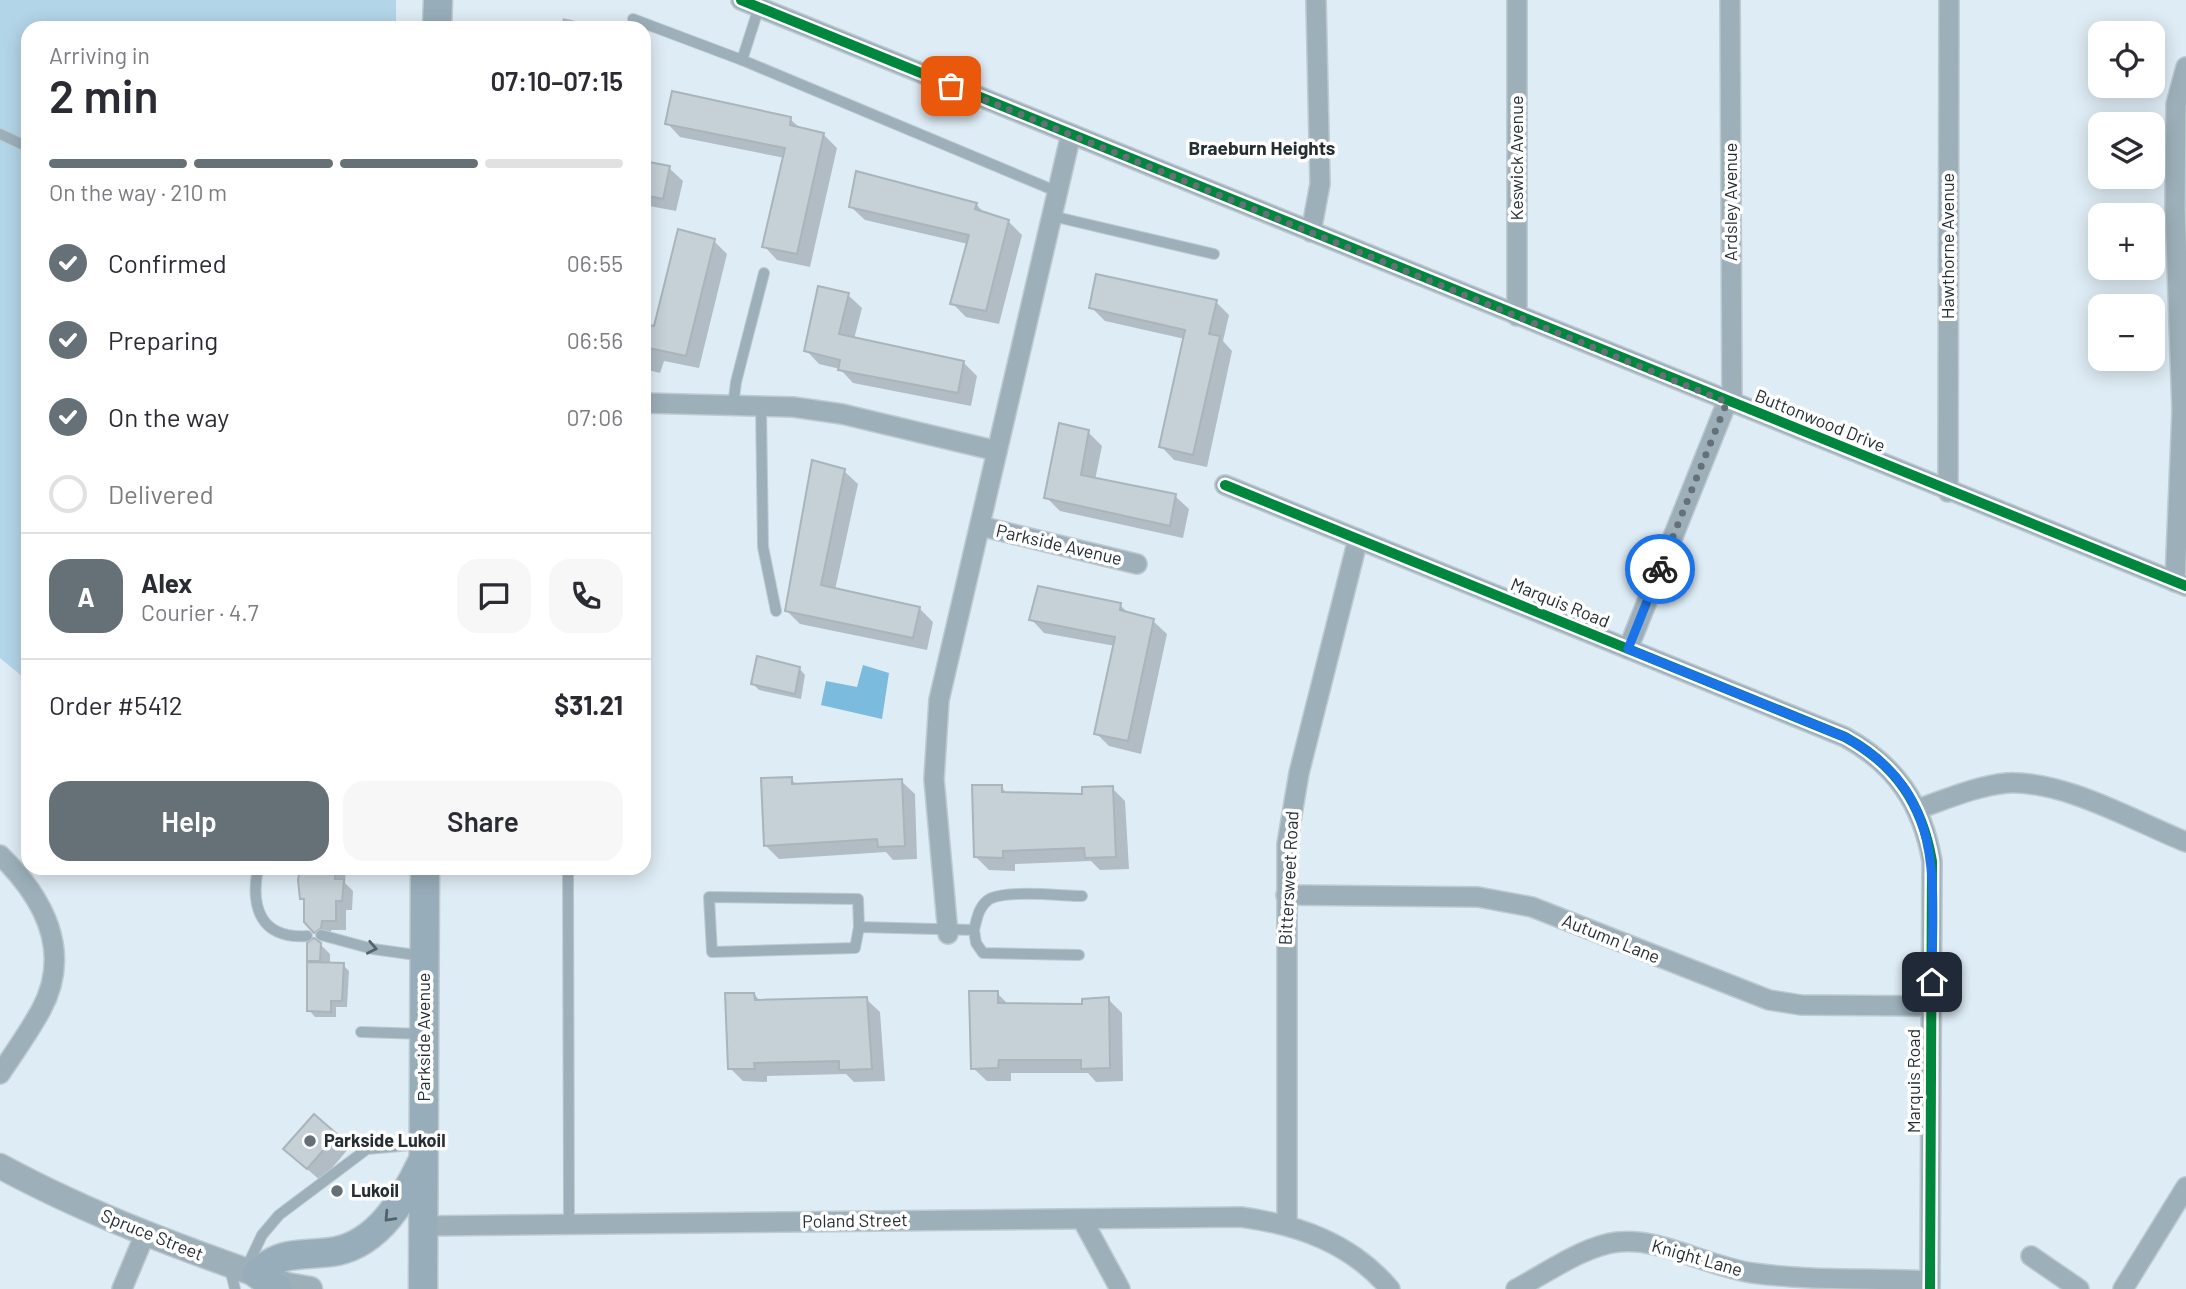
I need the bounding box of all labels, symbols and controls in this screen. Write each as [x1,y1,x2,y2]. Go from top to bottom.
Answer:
map controls [2088,21,2165,371]
button: locate [2088,21,2165,98]
text: Arriving in [49,41,150,69]
pin [921,56,981,116]
text: 07:10–07:15 [491,65,623,96]
text: 2 min [49,67,158,122]
icon: bag [932,67,970,105]
street label: Keswick Avenue [1505,95,1527,221]
button: layers [2088,112,2165,189]
district label: Braeburn Heights [1189,136,1335,159]
street label: Ardsley Avenue [1719,143,1741,261]
street label: Hawthorne Avenue [1936,173,1958,319]
text: On the way · 210 m [49,178,227,206]
button: + [2088,203,2165,280]
icon: check [49,244,87,282]
text: Confirmed [108,247,227,278]
text: 06:55 [567,249,623,277]
button: − [2088,294,2165,371]
icon: check [49,321,87,359]
text: Preparing [108,324,218,355]
text: 06:56 [567,326,623,354]
street label: Buttonwood Drive [1752,384,1889,456]
icon: check [49,398,87,436]
text: On the way [108,401,229,432]
text: 07:06 [566,403,623,431]
text: Delivered [108,478,214,509]
street label: Parkside Avenue [994,519,1124,569]
courier [1625,534,1695,604]
icon: bike [1641,550,1679,588]
button: chat [457,559,531,633]
button: phone [549,559,623,633]
text: Alex [141,567,192,598]
street label: Marquis Road [1508,572,1613,632]
text: A [77,581,95,612]
text: Courier · 4.7 [141,598,259,626]
text: Order #5412 [49,689,183,720]
text: $31.21 [554,689,623,720]
button: Help [49,781,329,861]
button: Share [343,781,623,861]
street label: Bittersweet Road [1273,810,1303,946]
street label: Autumn Lane [1559,908,1664,968]
one-way arrow [366,939,378,954]
pin [1902,952,1962,1012]
icon: home [1913,963,1951,1001]
street label: Parkside Avenue [412,973,434,1101]
street label: Marquis Road [1902,1029,1924,1133]
place label: Parkside Lukoil [324,1129,446,1151]
marker: Parkside Lukoil [302,1133,318,1149]
place label: Lukoil [351,1179,399,1201]
marker: Lukoil [329,1183,345,1199]
street label: Spruce Street [98,1204,207,1265]
one-way arrow [384,1208,397,1221]
street label: Poland Street [802,1208,908,1232]
street label: Knight Lane [1649,1234,1745,1280]

